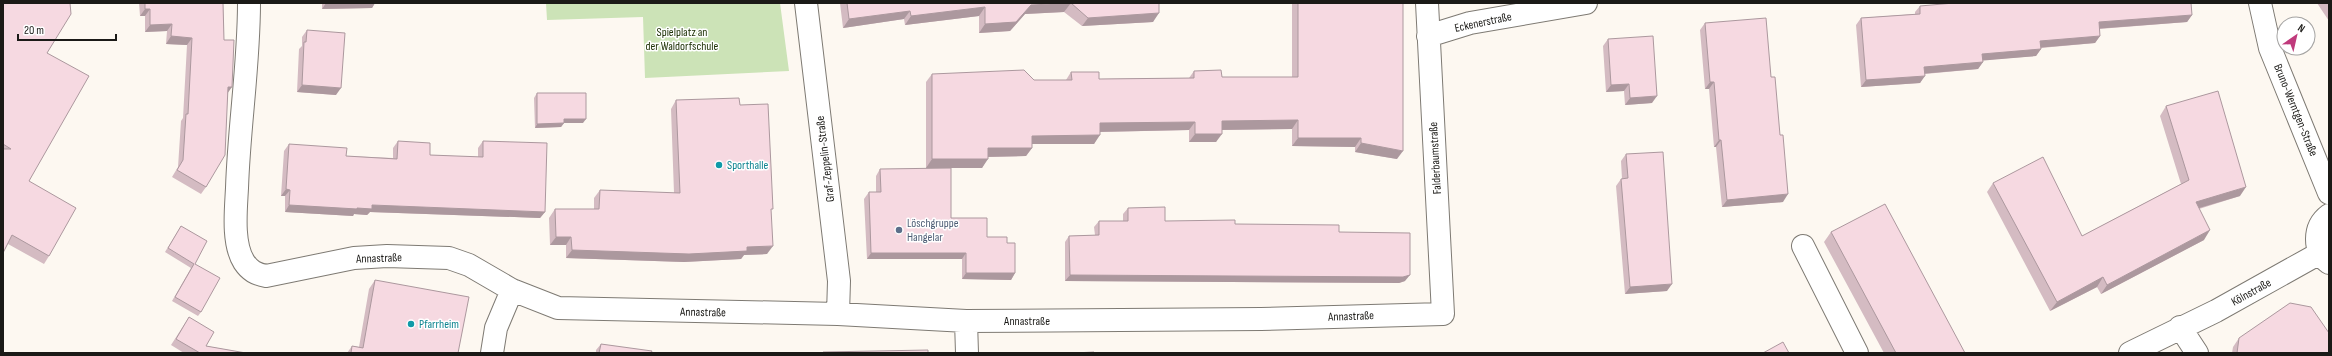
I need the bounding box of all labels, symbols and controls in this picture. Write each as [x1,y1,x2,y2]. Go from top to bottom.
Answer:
street label: Eckenerstraße [1453,9,1513,36]
scale bar [18,16,116,42]
north arrow [2276,16,2316,56]
text: N [2295,21,2307,35]
text: 20 m [24,23,44,38]
park label: Spielplatz an der Waldorfschule [646,25,719,54]
street label: Bruno-Werntgen-Straße [2270,62,2321,159]
street label: Graf-Zeppelin-Straße [813,115,838,203]
street label: Falderbaumstraße [1426,121,1445,195]
place label: Sporthalle [727,158,769,173]
marker: Sporthalle [714,160,724,170]
place label: Löschgruppe Hangelar [907,216,959,245]
marker: Löschgruppe Hangelar [894,225,904,235]
street label: Annastraße [355,250,402,267]
street label: Kölnstraße [2229,275,2274,309]
street label: Annastraße [679,305,726,320]
street label: Annastraße [1327,308,1374,325]
street label: Annastraße [1003,314,1050,329]
place label: Pfarrheim [419,317,459,332]
marker: Pfarrheim [406,319,416,329]

